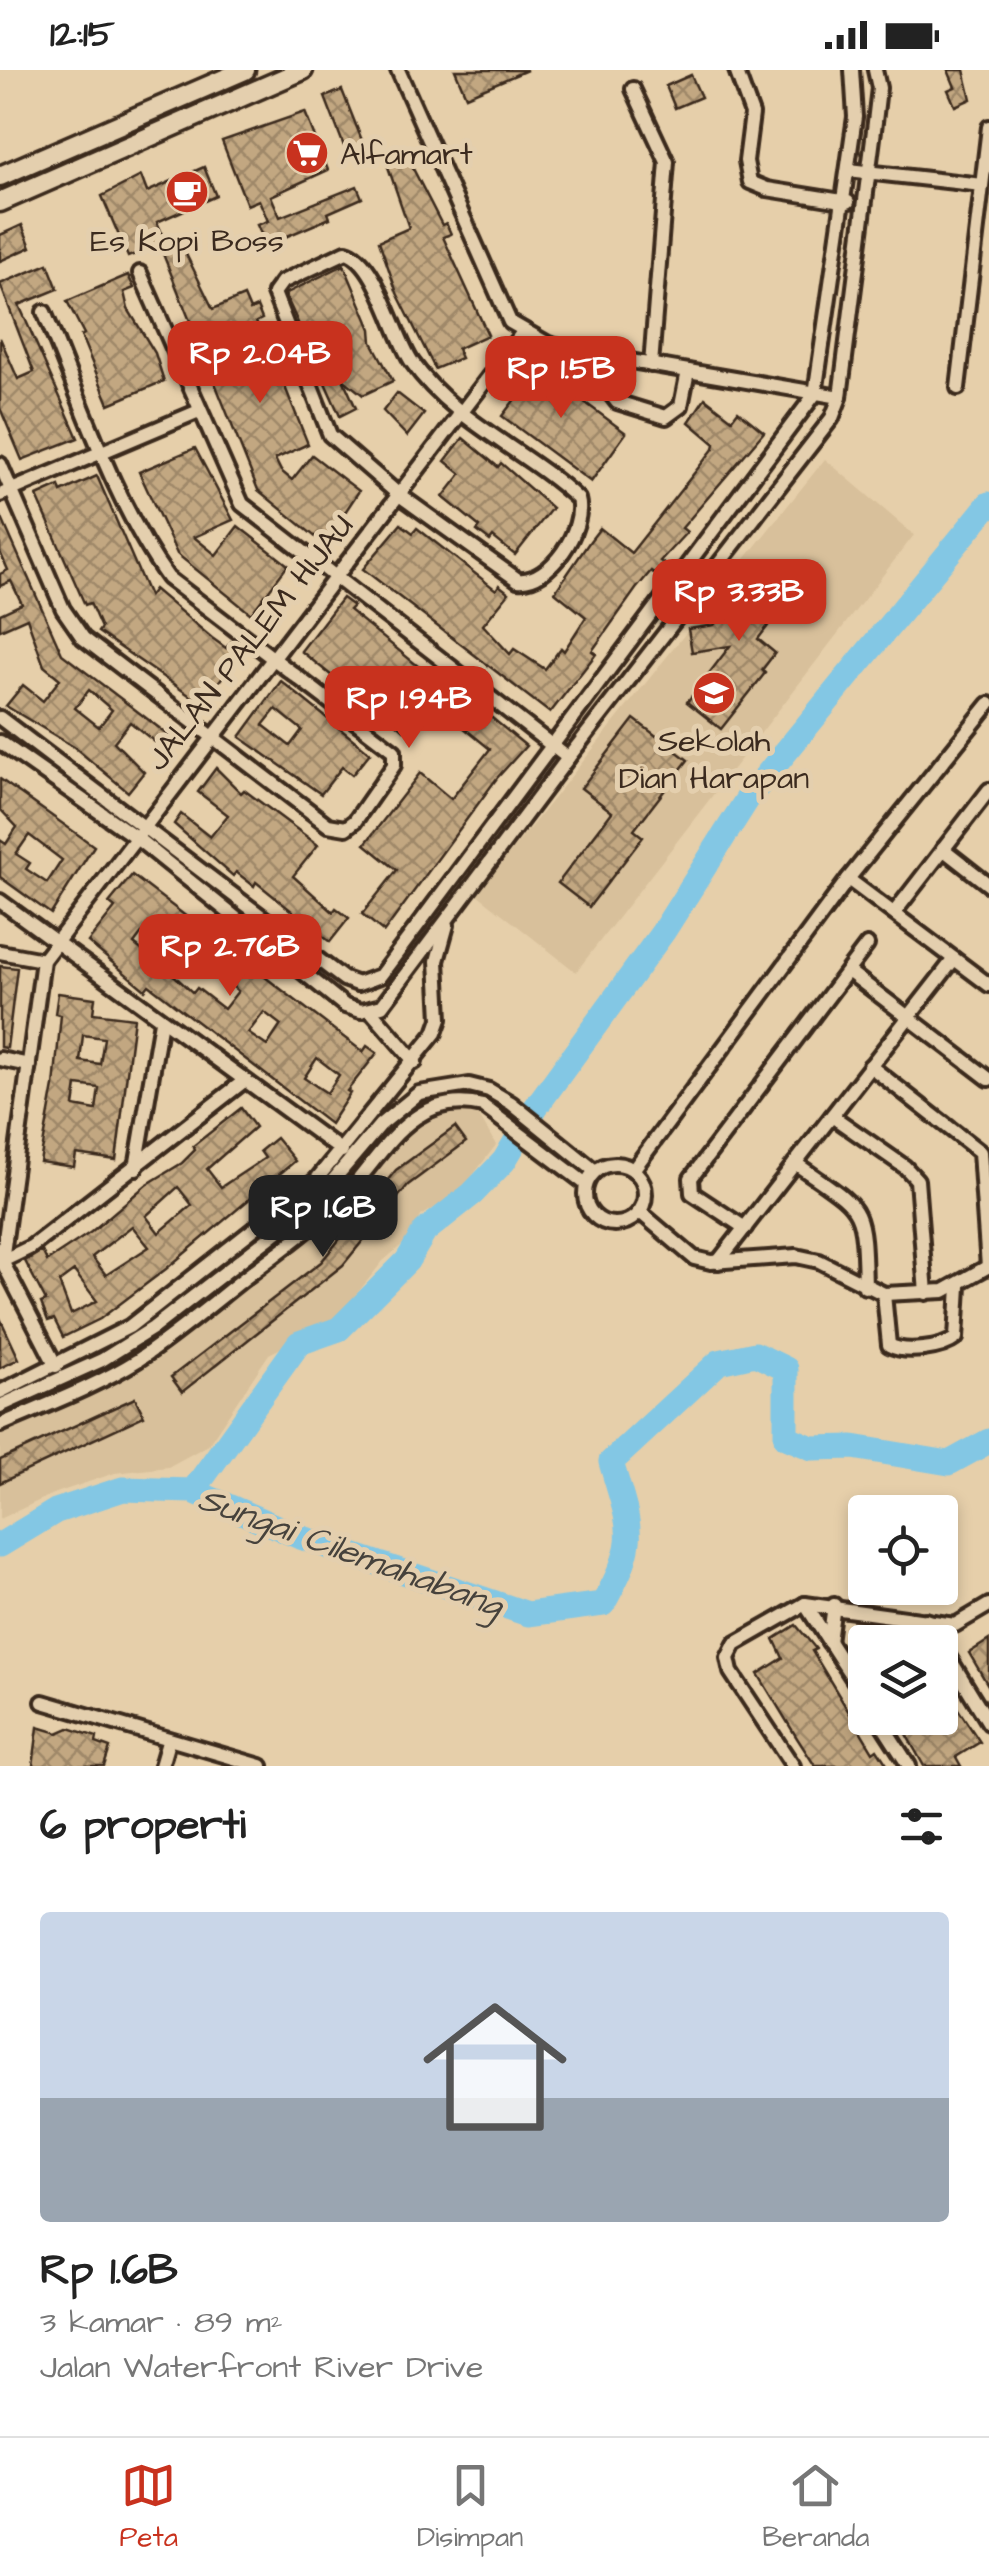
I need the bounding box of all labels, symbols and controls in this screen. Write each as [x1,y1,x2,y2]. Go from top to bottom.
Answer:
text: 12:15 [50,9,115,61]
supermarket icon: Alfamart [284,130,330,176]
place label: Alfamart [340,132,473,177]
cafe icon: Es Kopi Boss [164,169,210,215]
place label: Es Kopi Boss [90,219,284,264]
pin: Rp 2.04B [157,321,363,406]
text: Rp 2.04B [190,331,330,376]
pin: Rp 1.5B [469,336,653,421]
text: Rp 1.5B [507,346,615,391]
street label: JALAN PALEM HIJAU [136,505,365,780]
pin: Rp 3.33B [636,559,842,644]
text: Rp 3.33B [674,569,804,614]
pin: Rp 1.94B [306,666,512,751]
school or university icon: Sekolah Dian Harapan [691,670,737,716]
text: Rp 1.94B [347,676,471,721]
place label: Sekolah Dian Harapan [619,719,809,801]
pin: Rp 2.76B [127,914,333,999]
text: Rp 2.76B [161,924,299,969]
pin: Rp 1.6B [231,1175,415,1260]
text: Rp 1.6B [271,1185,375,1230]
water label: Sungai Cilemahabang [191,1475,511,1632]
map controls [848,1495,958,1735]
button: locate [848,1495,958,1605]
button: layers [848,1625,958,1735]
text: 6 properti [40,1797,246,1855]
icon: filters [894,1799,949,1854]
icon: home [405,1977,585,2157]
text: Rp 1.6B [40,2242,178,2300]
text: 3 kamar · 89 m² [40,2300,283,2345]
text: Jalan Waterfront River Drive [40,2345,483,2390]
tab: Peta [119,2458,178,2557]
tab: Disimpan [417,2458,523,2557]
tab: Beranda [762,2458,870,2557]

